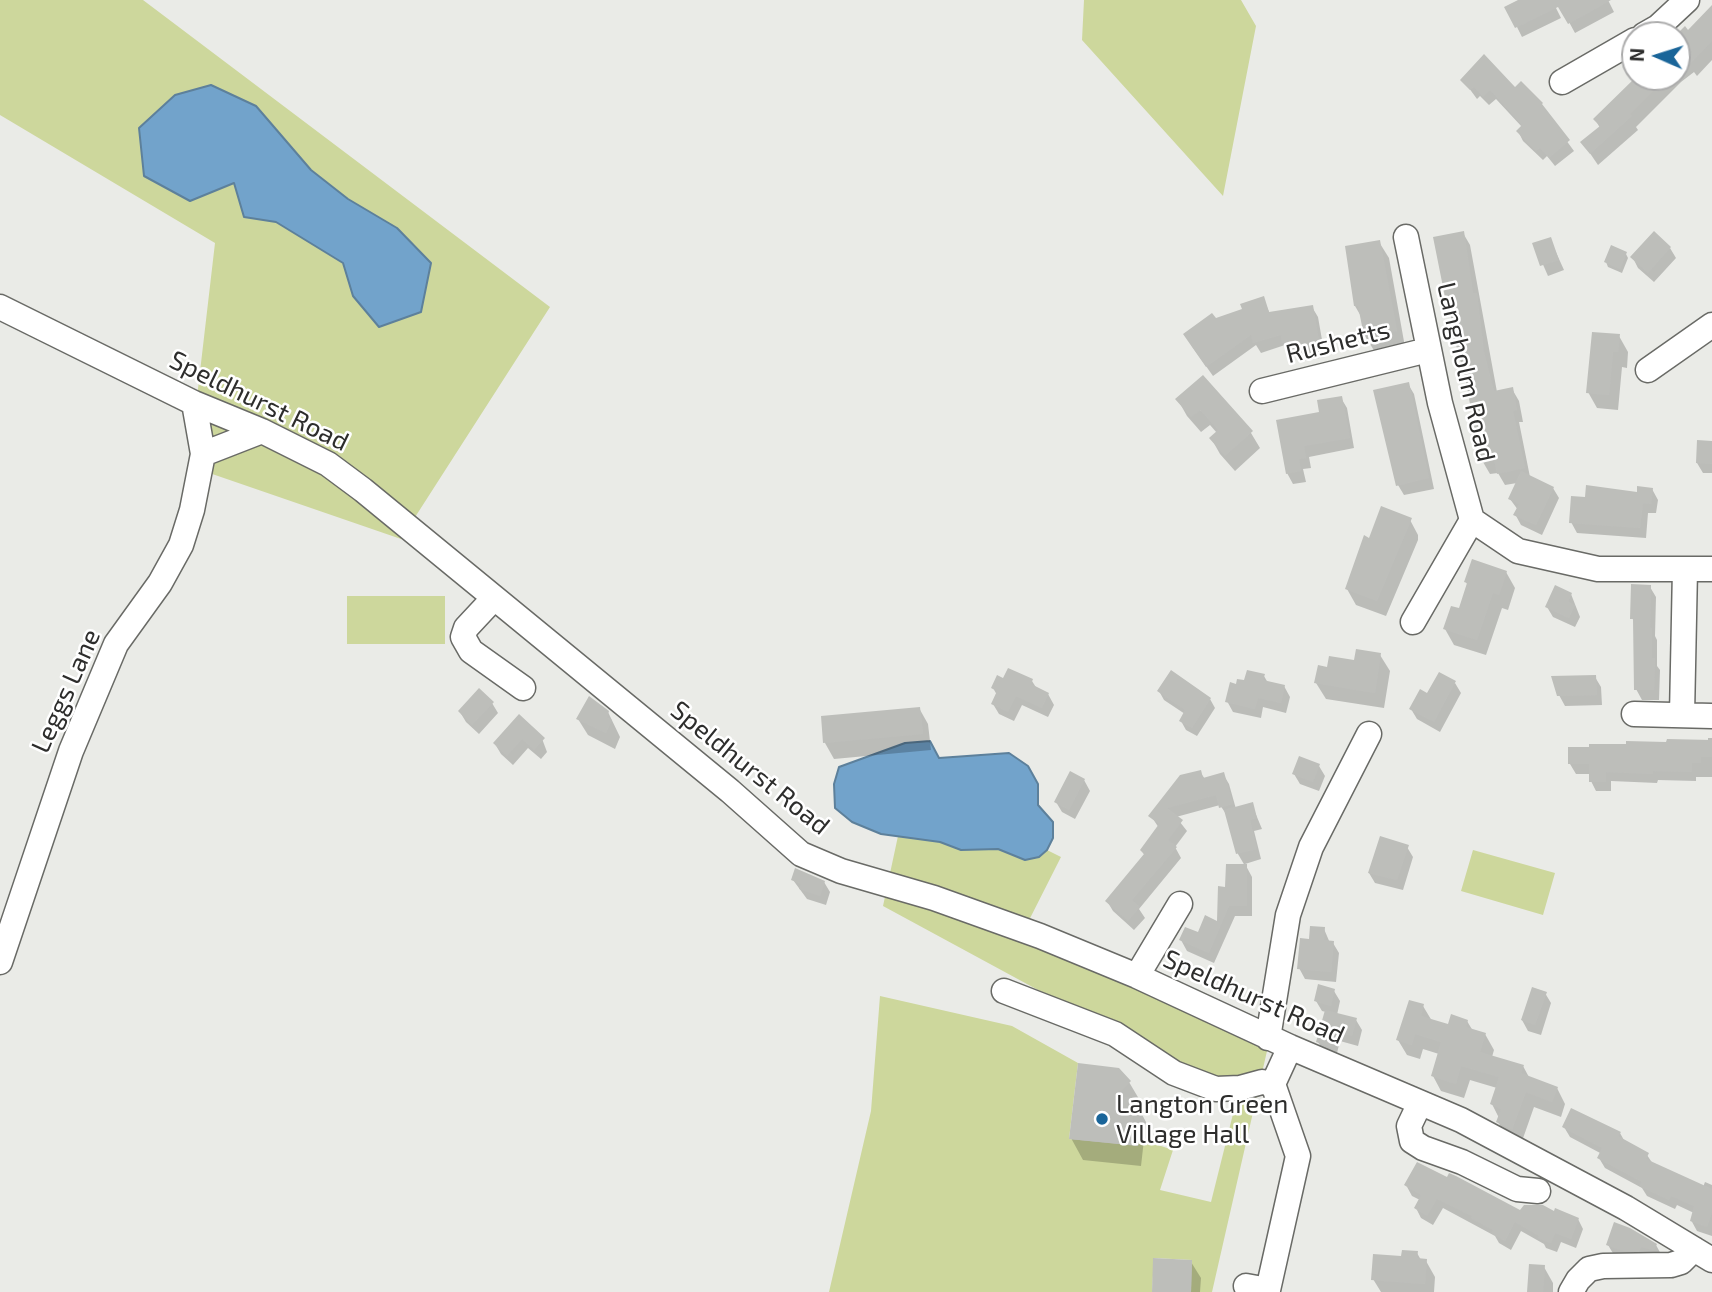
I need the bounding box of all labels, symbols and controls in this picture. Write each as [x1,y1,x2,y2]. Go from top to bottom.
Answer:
north arrow [1621,21,1691,91]
text: N [1625,48,1648,62]
street label: Langholm Road [1430,279,1502,465]
street label: Rushetts [1283,314,1393,370]
street label: Speldhurst Road [164,344,354,458]
street label: Leggs Lane [25,624,107,758]
street label: Speldhurst Road [664,694,836,842]
street label: Speldhurst Road [1158,943,1350,1051]
place label: Langton Green Village Hall [1116,1088,1288,1150]
marker: Langton Green Village Hall [1094,1111,1110,1127]

